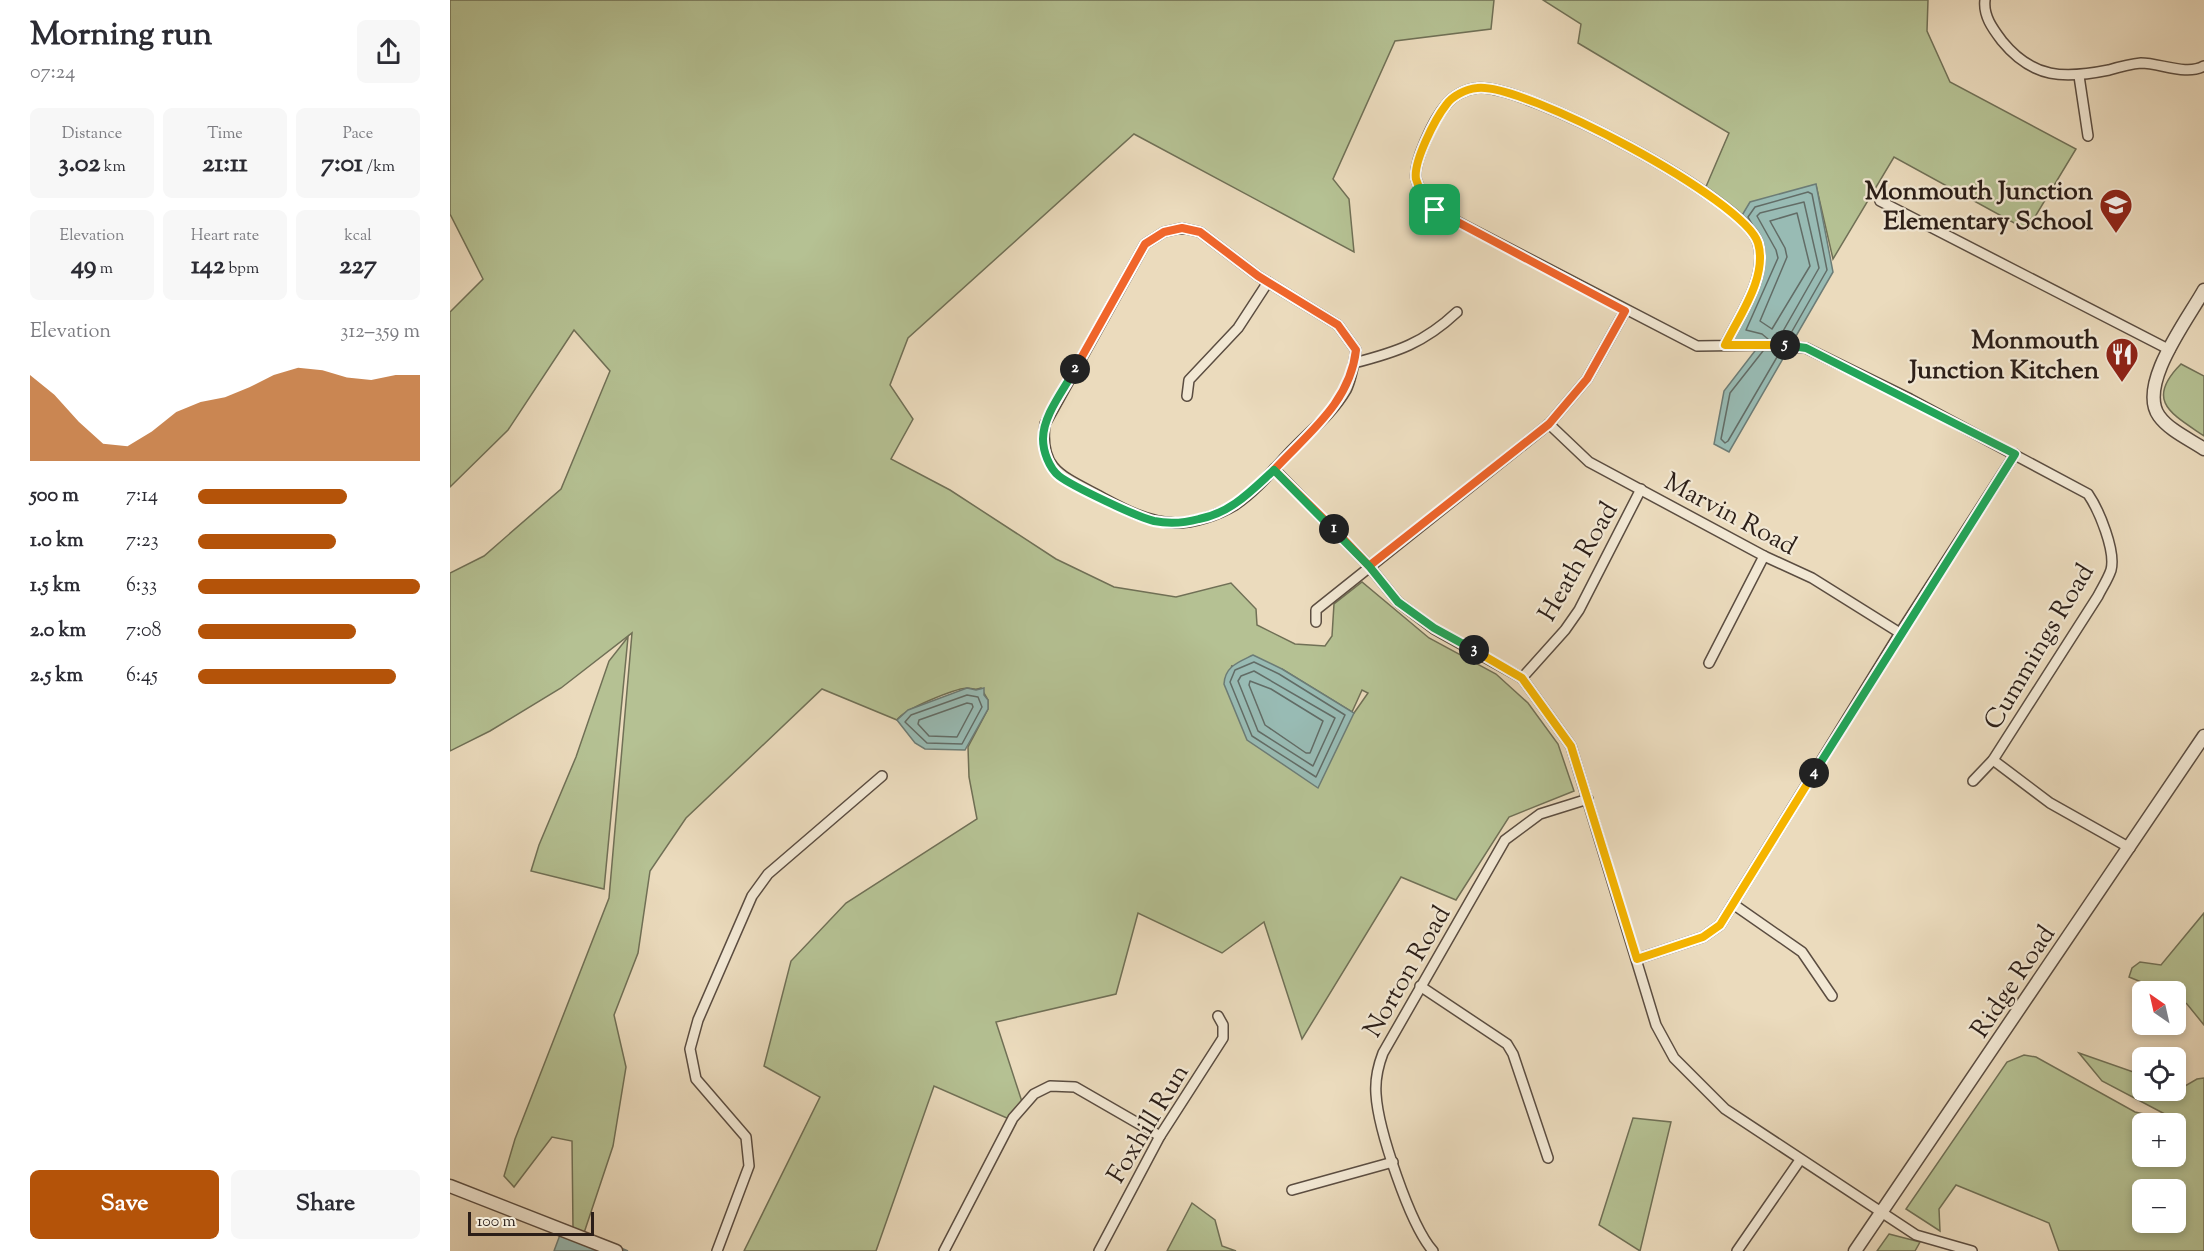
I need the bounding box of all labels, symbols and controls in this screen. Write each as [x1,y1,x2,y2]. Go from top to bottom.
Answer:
text: Morning run [30,12,212,60]
button: share [357,20,420,83]
text: 07:24 [30,59,75,88]
text: Distance [62,123,122,146]
text: Time [207,123,243,146]
text: Pace [343,123,373,146]
text: 3.02 [58,146,100,183]
text: 21:11 [202,146,248,183]
text: 7:01 [321,146,363,183]
text: km [100,156,126,179]
text: /km [363,156,395,179]
place label: Monmouth Junction Elementary School [1865,174,2094,241]
pin [1409,184,1460,235]
school or university icon: Monmouth Junction Elementary School [2098,187,2134,234]
icon: arrive [1418,193,1451,226]
text: Elevation [60,225,124,248]
text: Heart rate [191,225,259,248]
text: kcal [344,225,372,248]
text: 49 [71,248,96,285]
text: 142 [191,248,225,285]
text: 227 [339,248,377,285]
text: m [96,258,113,281]
text: bpm [225,258,259,281]
text: Elevation [30,318,111,347]
text: 312–359 m [340,318,420,347]
place label: Monmouth Junction Kitchen [1907,323,2100,390]
pin: 5 [1770,330,1800,360]
text: 5 [1782,333,1788,356]
restaurant icon: Monmouth Junction Kitchen [2104,336,2140,383]
pin: 2 [1060,354,1090,384]
text: 2 [1071,357,1079,380]
street label: Marvin Road [1657,465,1803,566]
text: 500 m [30,482,79,511]
text: 7:14 [126,482,158,511]
street label: Heath Road [1530,495,1628,629]
pin: 1 [1319,514,1349,544]
text: 1 [1331,517,1337,540]
text: 1.0 km [30,527,84,556]
text: 7:23 [126,527,159,556]
street label: Cummings Road [1976,557,2105,737]
text: 1.5 km [30,572,80,601]
text: 6:33 [126,572,157,601]
text: 2.0 km [30,617,86,646]
text: 7:08 [126,617,162,646]
pin: 3 [1459,635,1489,665]
text: 3 [1471,638,1477,661]
text: 2.5 km [30,662,83,691]
text: 6:45 [126,662,158,691]
pin: 4 [1799,758,1829,788]
text: 4 [1810,761,1818,784]
street label: Norton Road [1355,899,1461,1045]
street label: Ridge Road [1963,918,2066,1046]
north arrow [2132,981,2186,1035]
map controls [2132,981,2186,1233]
button: locate [2132,1047,2186,1101]
street label: Foxhill Run [1099,1058,1199,1191]
button: + [2132,1113,2186,1167]
button: Save [30,1170,219,1239]
button: Share [231,1170,420,1239]
button: − [2132,1179,2186,1233]
scale bar [468,1209,594,1236]
text: 100 m [477,1211,516,1234]

